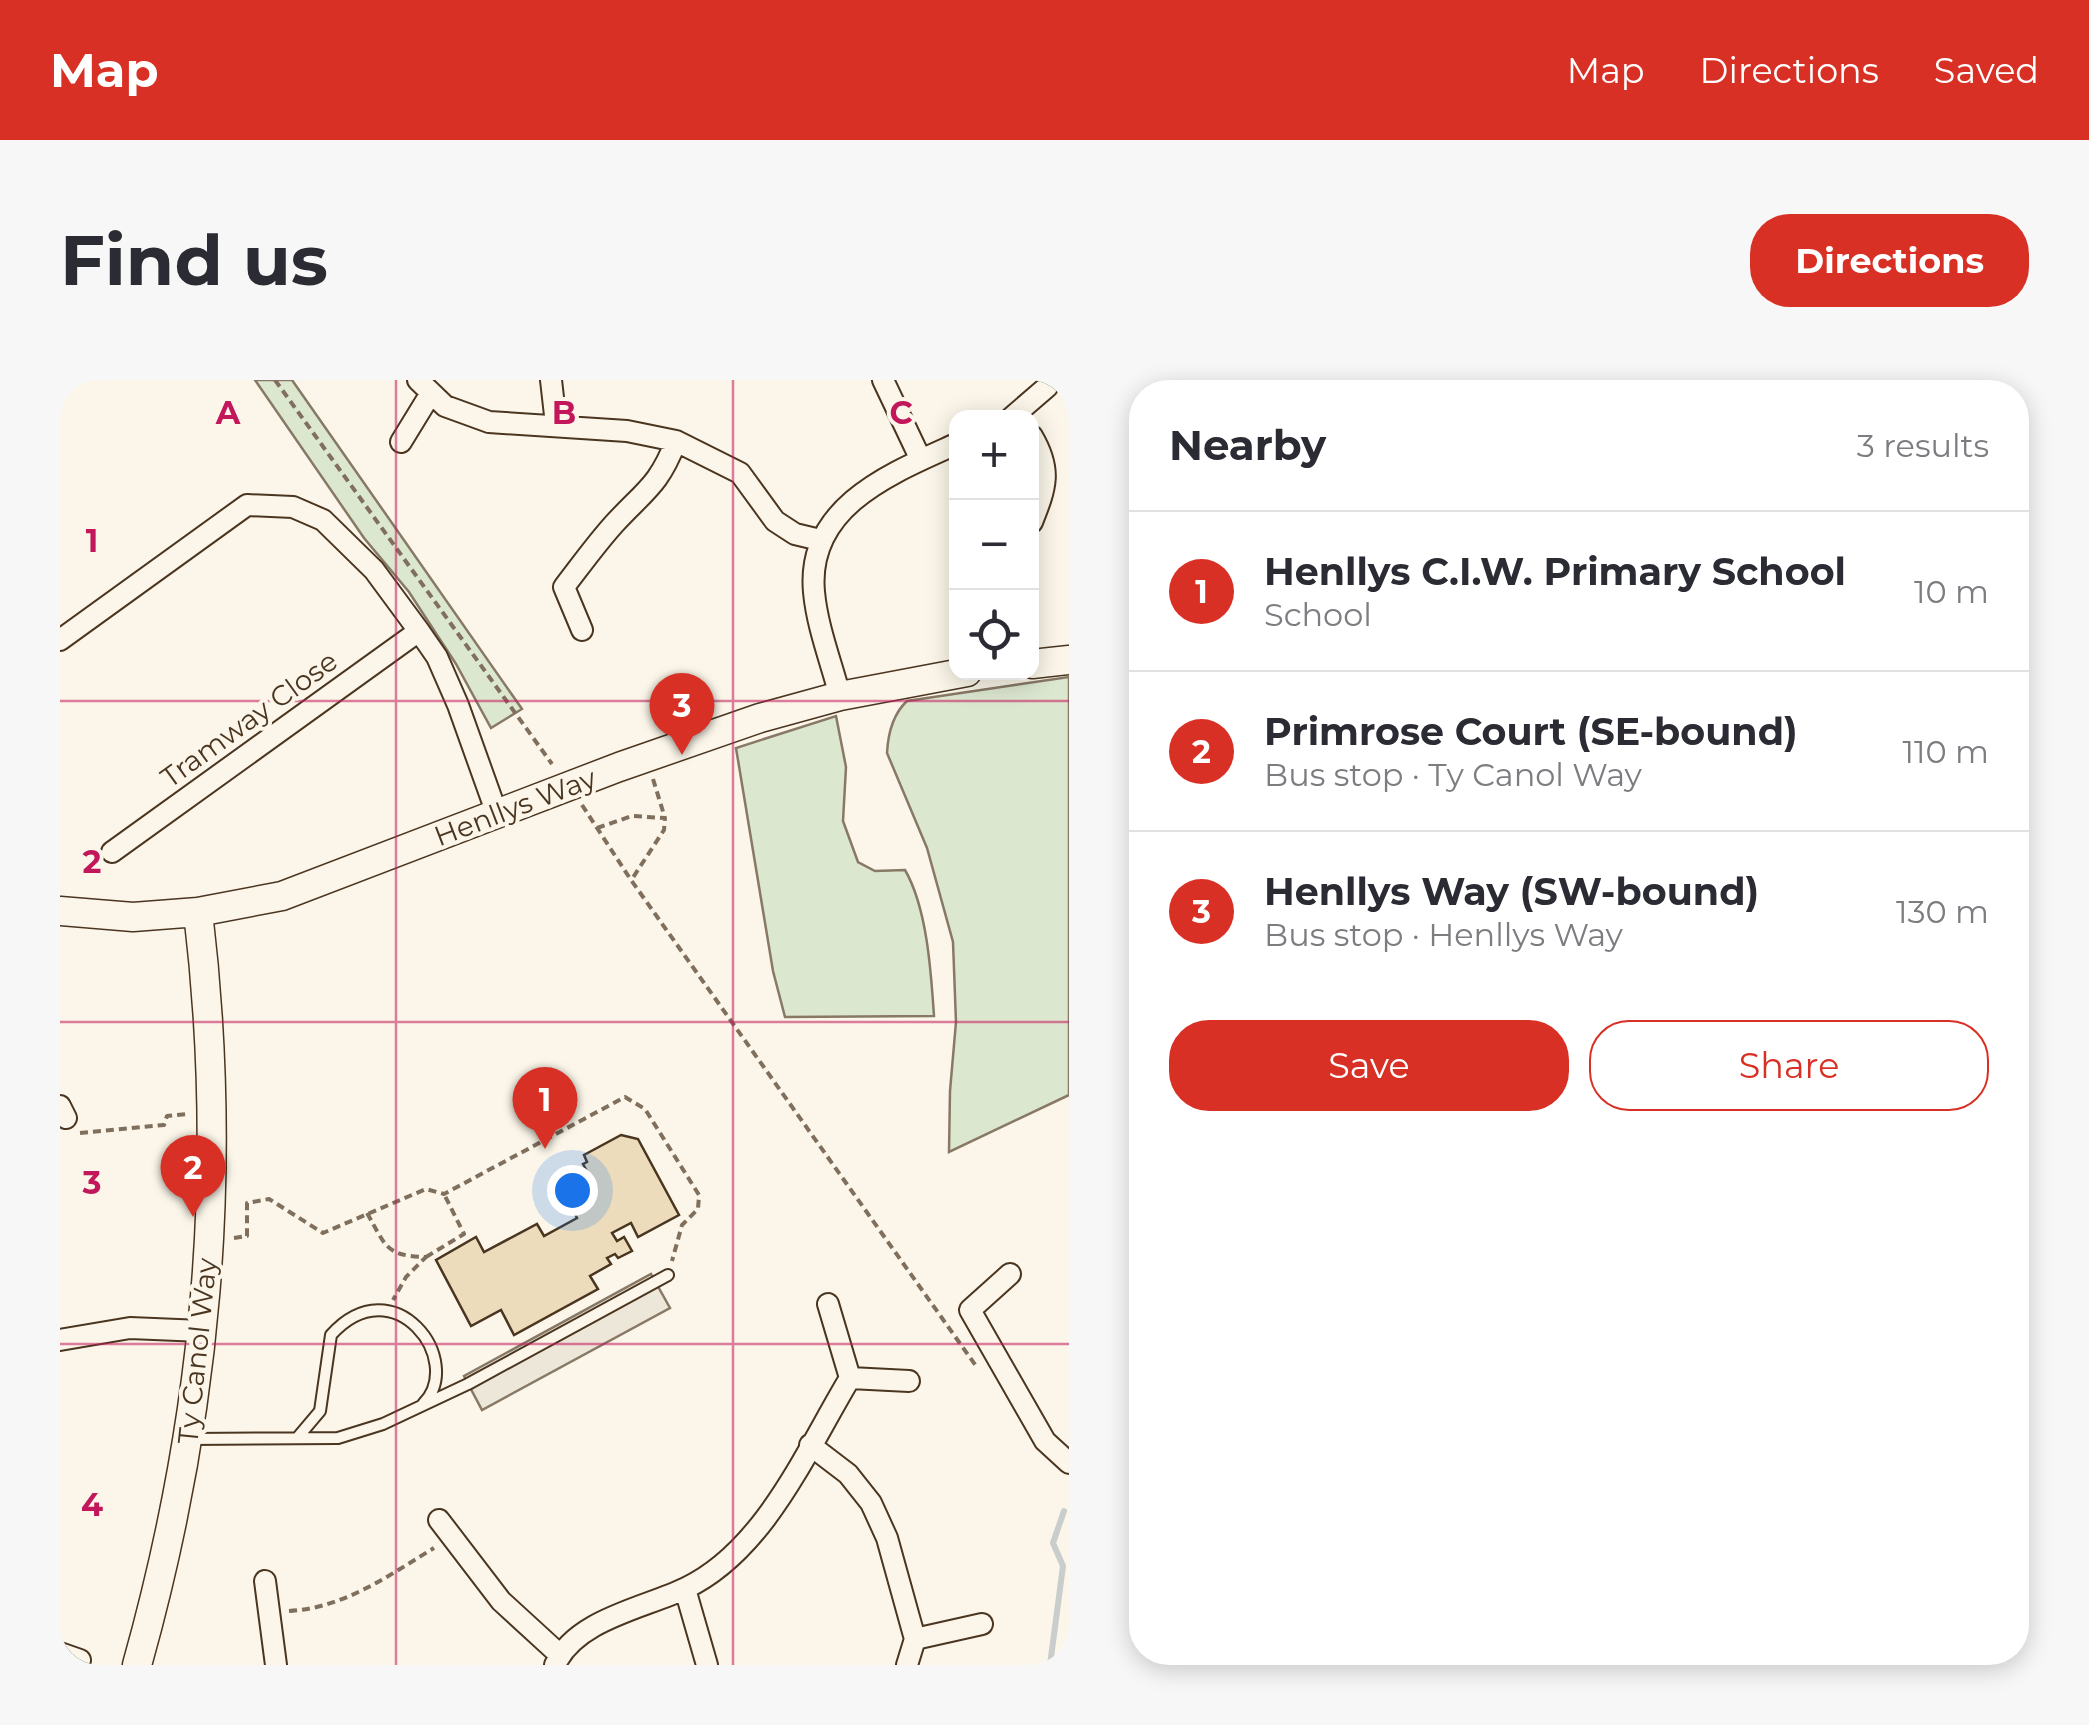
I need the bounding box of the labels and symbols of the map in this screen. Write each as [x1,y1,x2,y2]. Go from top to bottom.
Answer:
text: A [215,393,241,432]
text: B [552,393,576,432]
text: C [889,393,913,432]
text: 1 [86,521,98,560]
street label: Tramway Close [154,644,344,794]
pin: 3 [650,672,714,755]
street label: Henllys Way [429,760,601,853]
text: 2 [83,842,101,881]
pin: 1 [512,1066,578,1149]
pin: 2 [160,1134,226,1217]
text: 3 [82,1163,101,1202]
your location [547,1165,598,1216]
street label: Ty Canol Way [170,1256,224,1446]
text: 4 [81,1485,103,1524]

